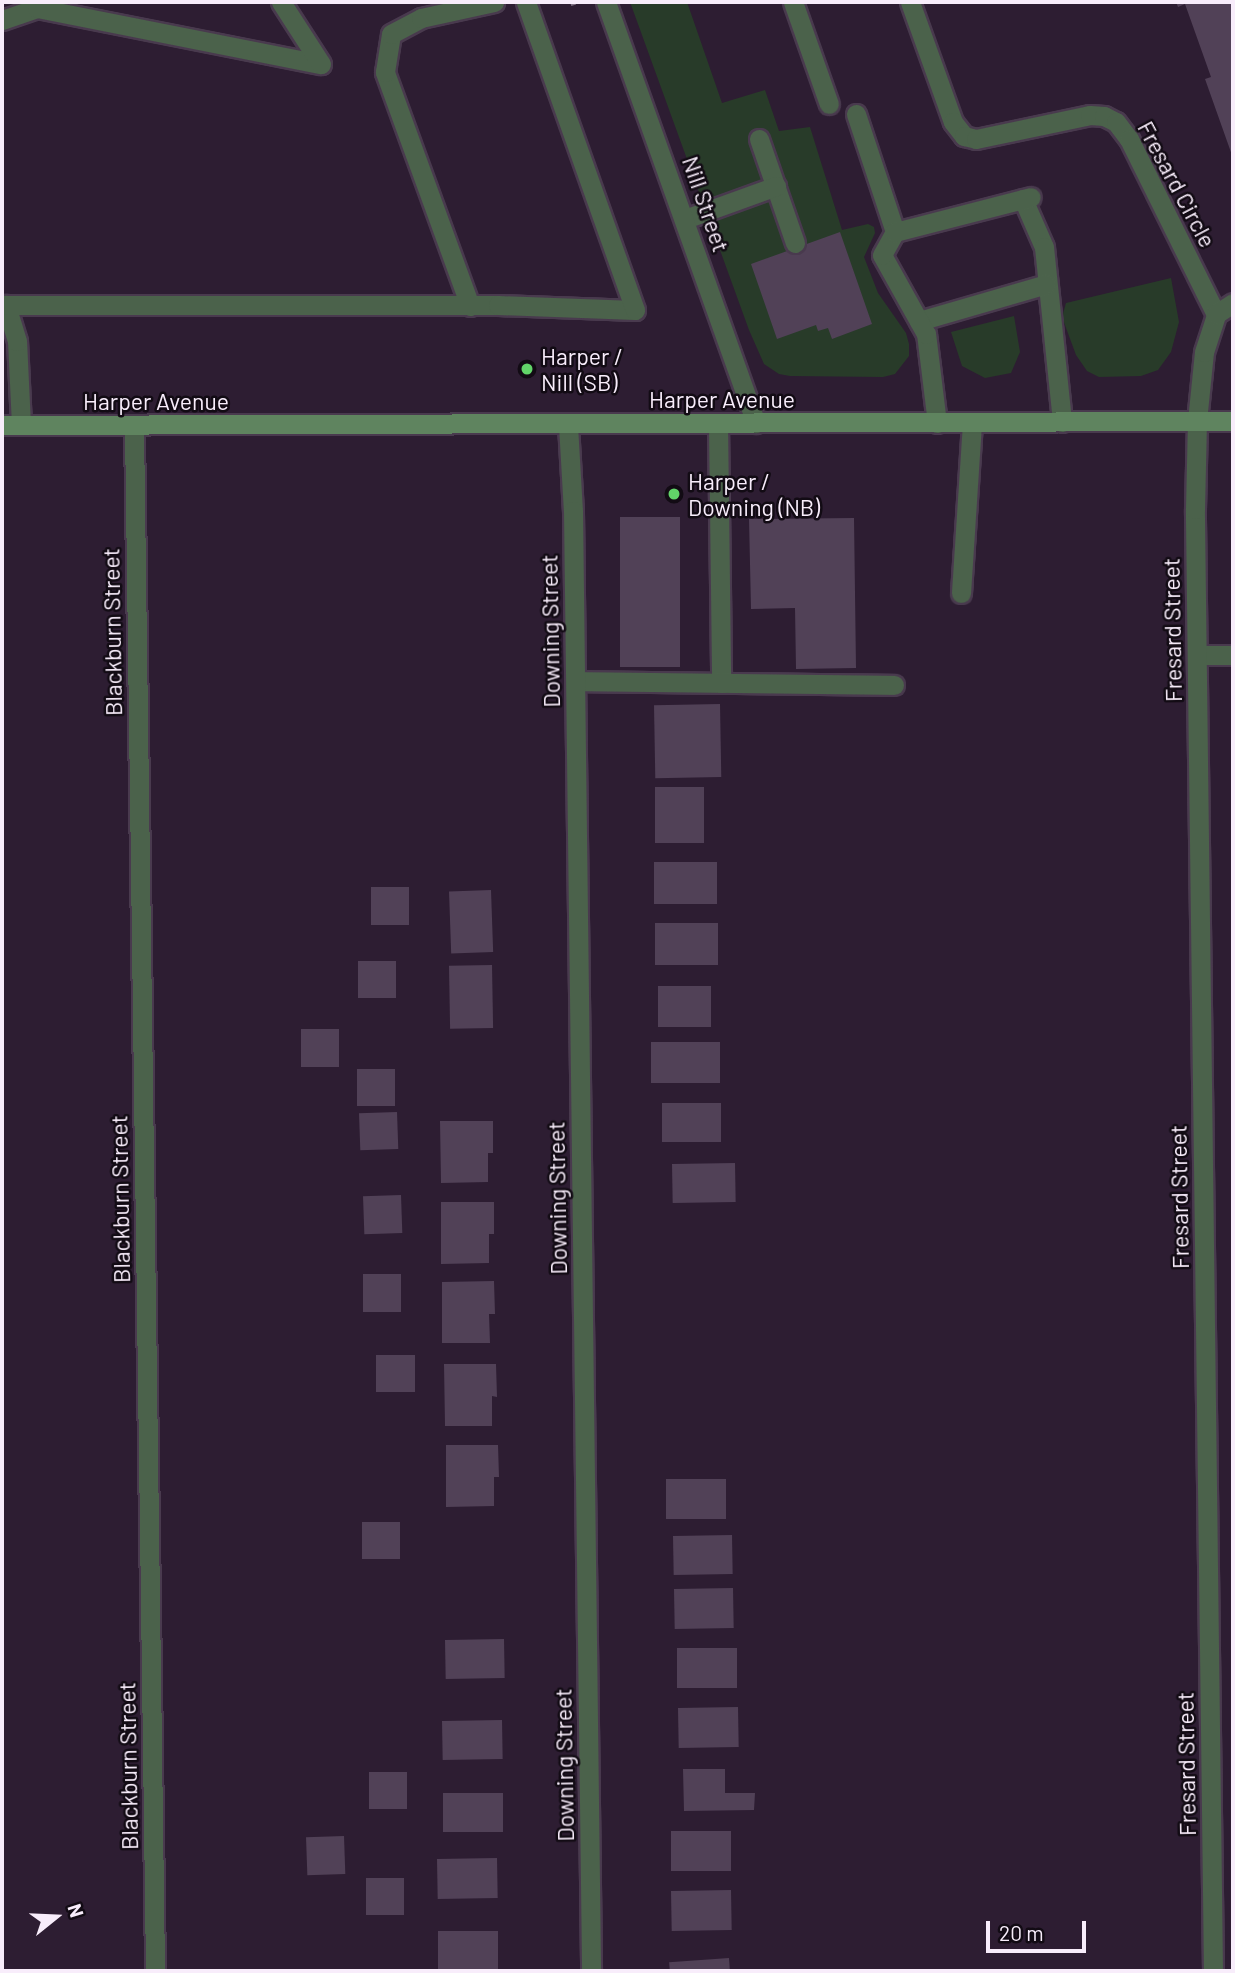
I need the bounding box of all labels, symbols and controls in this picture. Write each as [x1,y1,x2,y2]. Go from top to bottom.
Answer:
street label: Fresard Circle [1132,116,1222,252]
street label: Nill Street [677,153,735,255]
place label: Harper / Nill (SB) [541,342,623,396]
marker: Harper / Nill (SB) [519,361,535,377]
street label: Harper Avenue [649,385,795,413]
street label: Harper Avenue [83,387,229,415]
place label: Harper / Downing (NB) [688,467,820,521]
marker: Harper / Downing (NB) [666,486,682,502]
street label: Blackburn Street [97,548,127,716]
street label: Downing Street [535,554,565,708]
street label: Fresard Street [1157,558,1187,702]
street label: Blackburn Street [105,1115,135,1283]
street label: Downing Street [542,1121,572,1275]
street label: Fresard Street [1164,1125,1194,1269]
street label: Blackburn Street [113,1682,143,1850]
street label: Downing Street [549,1688,579,1842]
street label: Fresard Street [1171,1692,1201,1836]
north arrow [21,1882,91,1952]
text: N [64,1901,89,1920]
scale bar [990,1906,1090,1950]
text: 20 m [999,1920,1044,1945]

